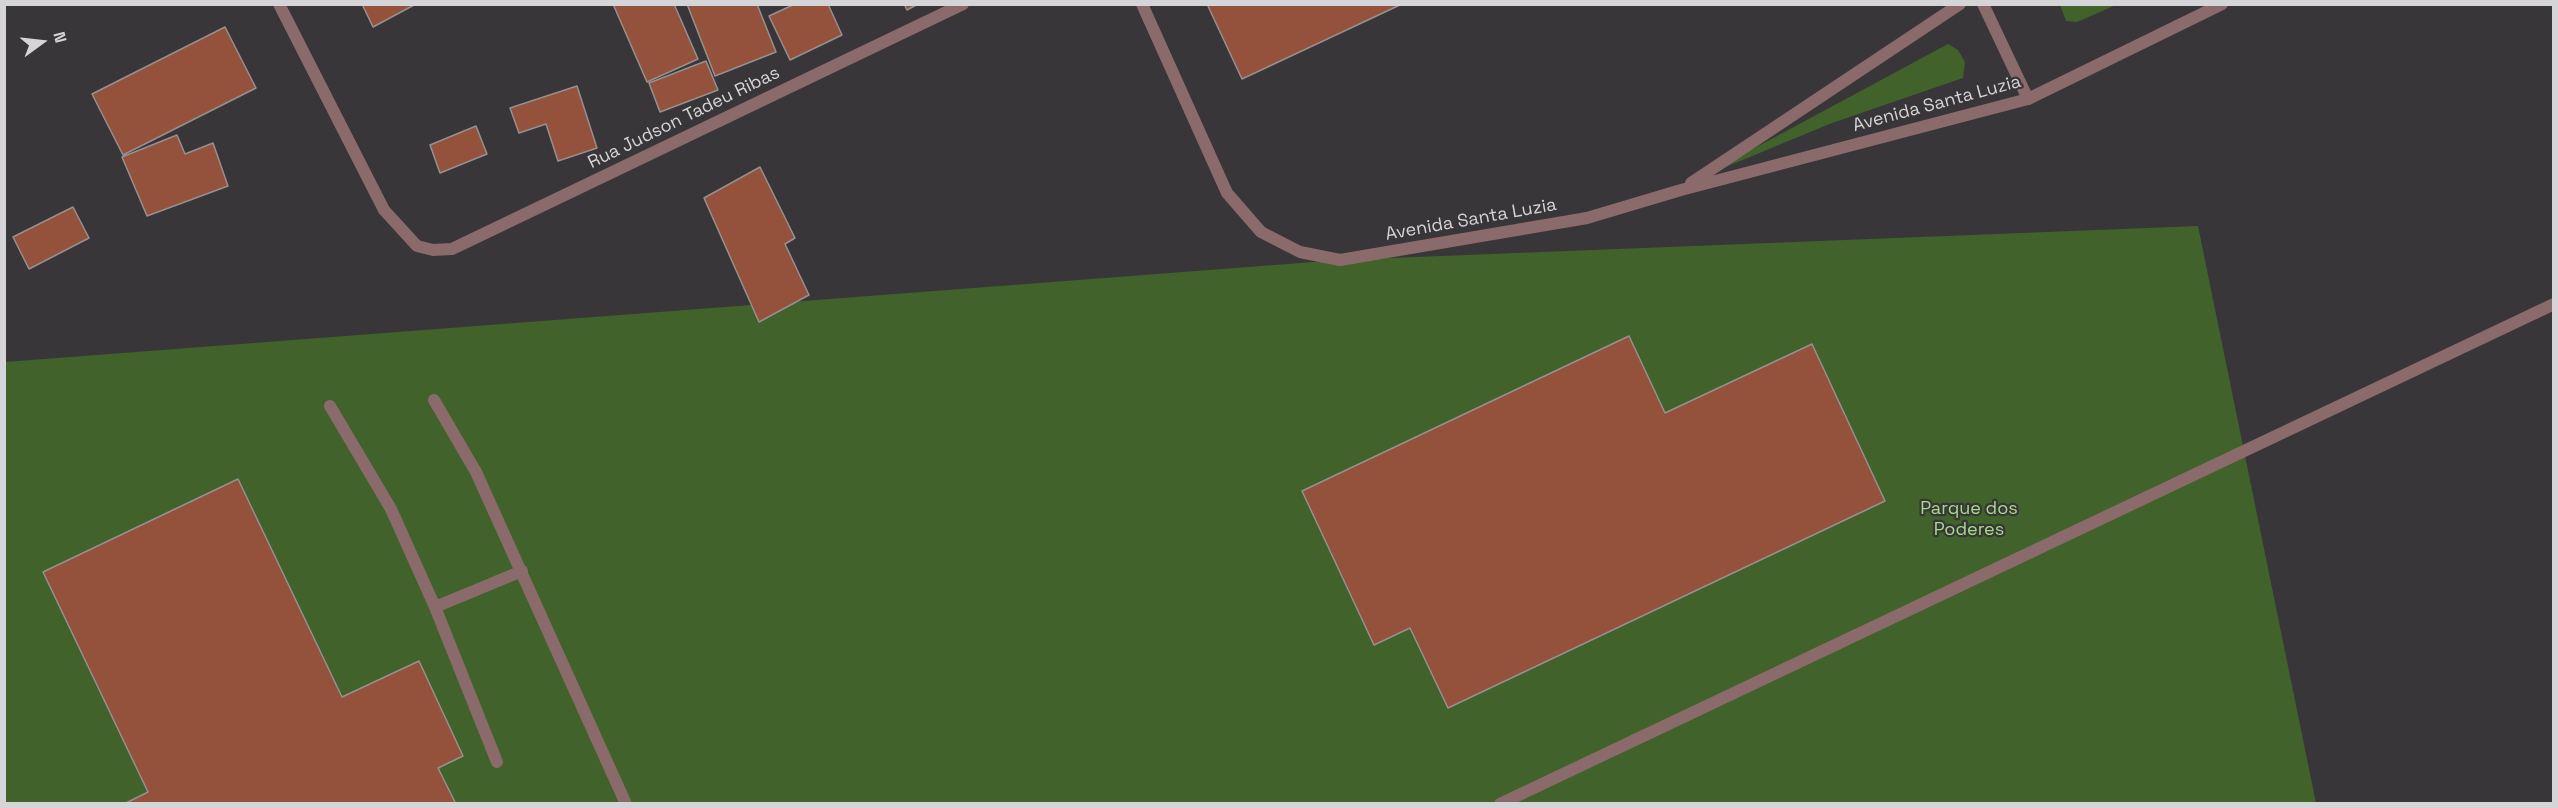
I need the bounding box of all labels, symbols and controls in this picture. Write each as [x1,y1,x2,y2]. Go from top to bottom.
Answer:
north arrow [12,12,72,72]
text: N [48,29,71,45]
street label: Rua Judson Tadeu Ribas [585,62,783,174]
street label: Avenida Santa Luzia [1851,71,2023,137]
street label: Avenida Santa Luzia [1384,194,1558,246]
park label: Parque dos Poderes [1920,498,2018,540]

